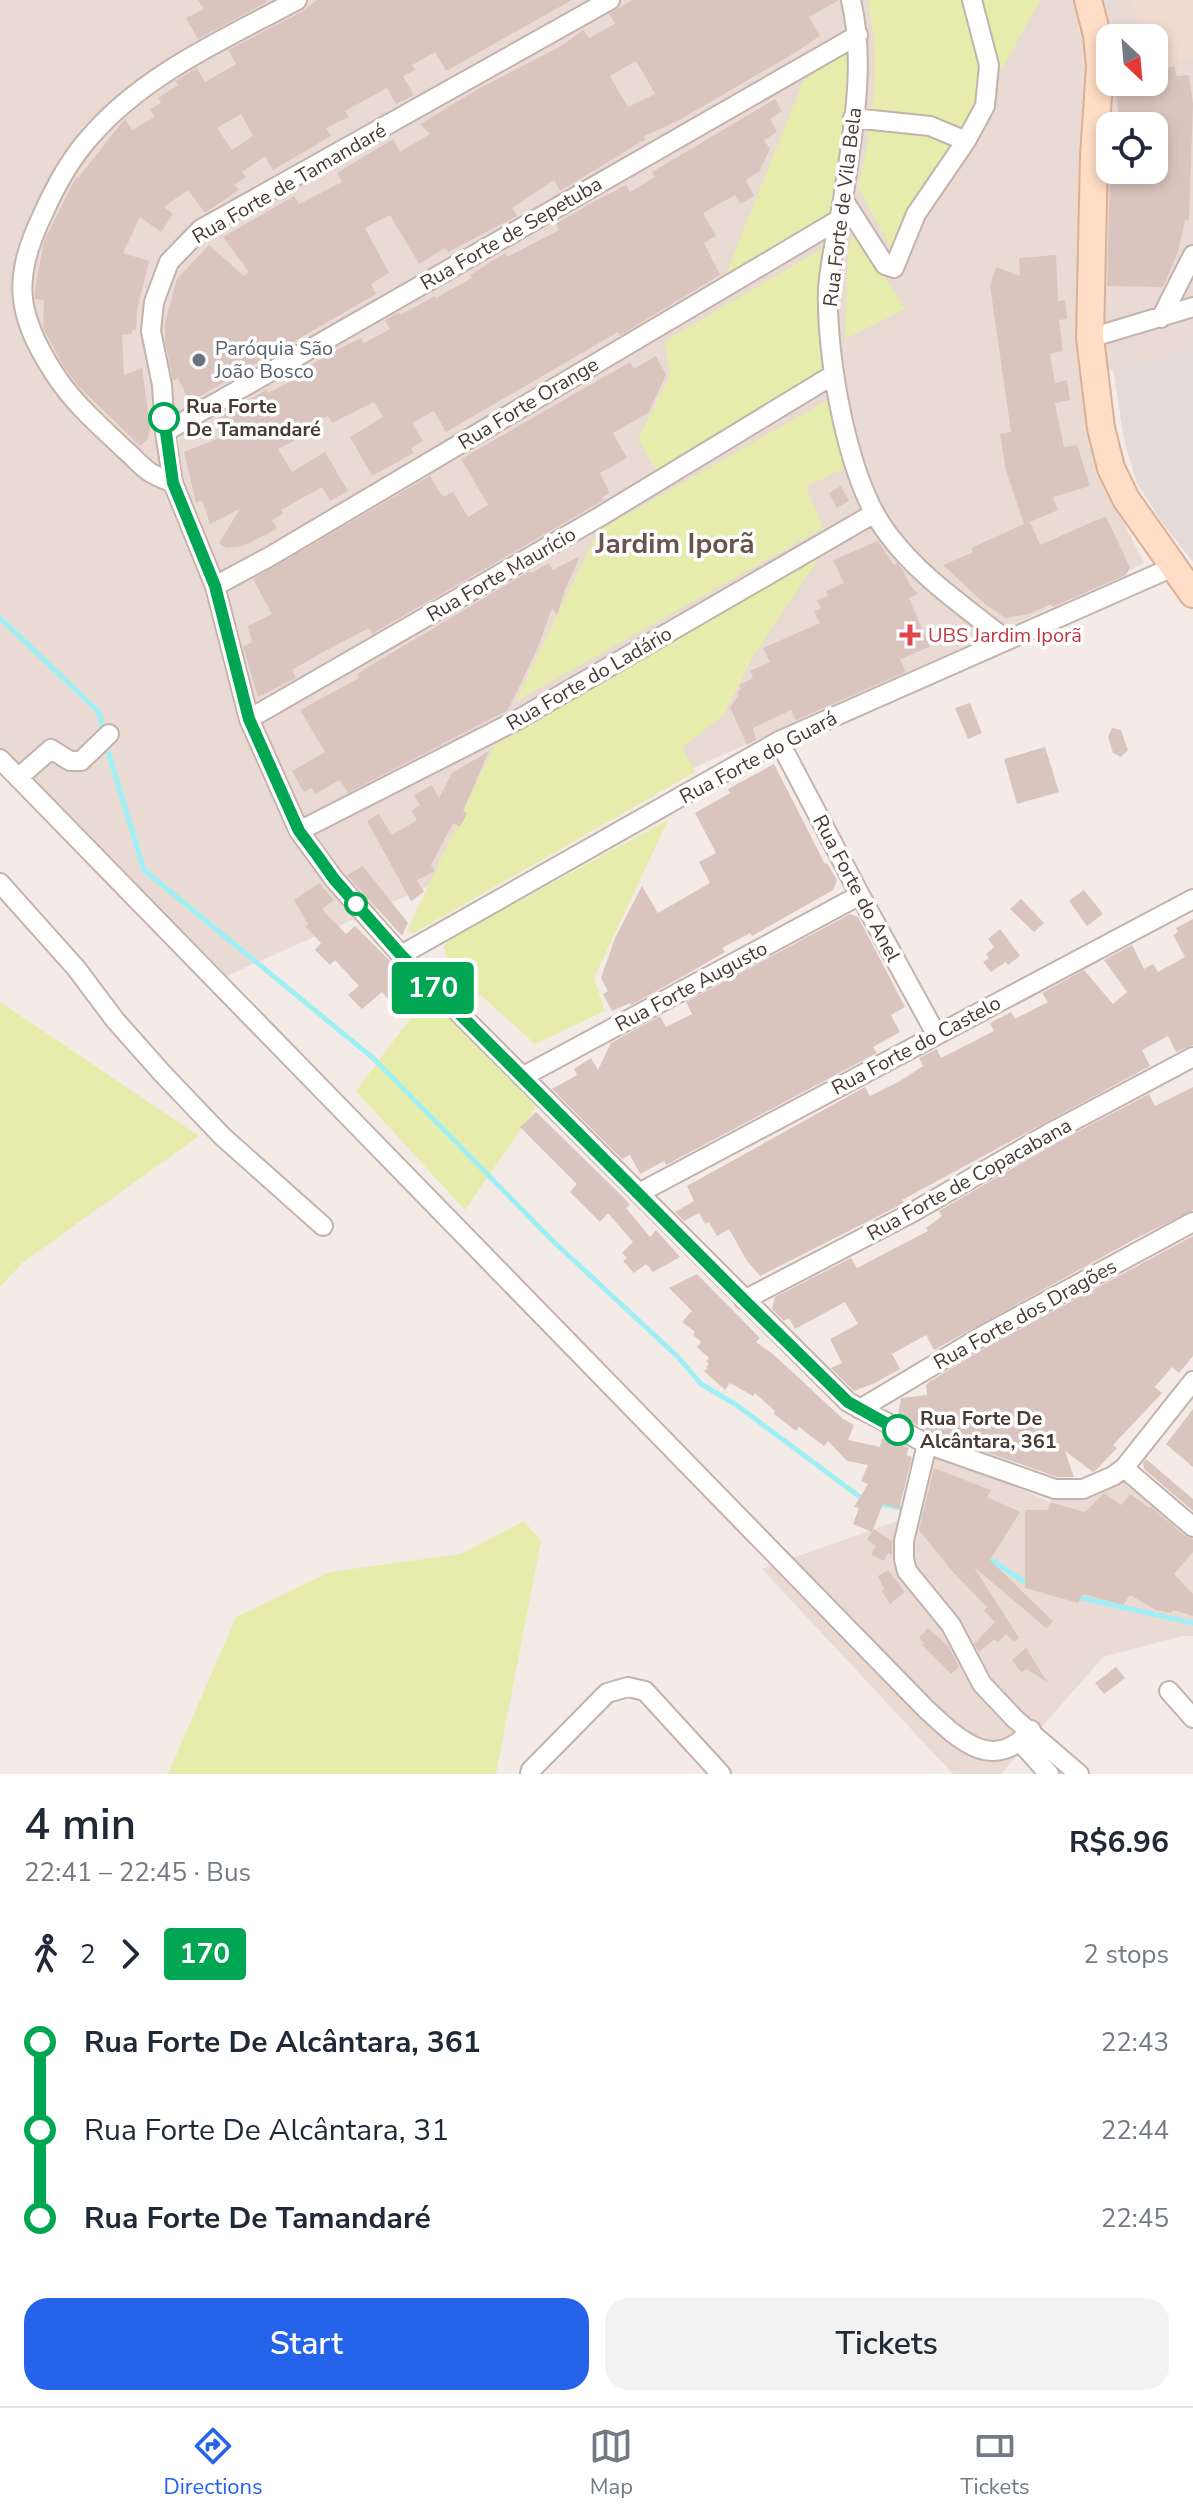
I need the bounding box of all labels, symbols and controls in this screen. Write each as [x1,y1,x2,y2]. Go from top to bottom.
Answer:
north arrow [1096,24,1168,96]
map controls [1096,24,1168,184]
street label: Rua Forte de Vila Bela [817,106,868,308]
button: locate [1096,112,1168,184]
street label: Rua Forte de Tamandaré [187,117,391,250]
street label: Rua Forte de Sepetuba [415,170,607,297]
place label: Paróquia São João Bosco [214,335,333,385]
marker: Paróquia São João Bosco [190,351,208,369]
street label: Rua Forte Orange [453,351,603,456]
place label: Rua Forte De Tamandaré [186,393,321,443]
marker: Rua Forte De Tamandaré [149,403,179,433]
street label: Rua Forte Maurício [422,521,581,628]
district label: Jardim Iporã [594,525,755,563]
street label: Rua Forte do Ladário [502,620,677,737]
place label: UBS Jardim Iporã [928,622,1082,649]
marker: UBS Jardim Iporã [899,624,921,646]
street label: Rua Forte do Guará [675,705,842,810]
street label: Rua Forte do Anel [806,810,907,967]
unlabelled marker [345,893,367,915]
street label: Rua Forte Augusto [610,935,772,1038]
line badge: 170 [387,962,479,1014]
text: 170 [408,969,458,1007]
street label: Rua Forte do Castelo [827,989,1006,1102]
street label: Rua Forte de Copacabana [862,1112,1076,1247]
street label: Rua Forte dos Dragões [929,1253,1122,1376]
place label: Rua Forte De Alcântara, 361 [920,1405,1057,1455]
marker: Rua Forte De Alcântara, 361 [883,1415,913,1445]
text: 4 min [24,1795,136,1855]
text: R$6.96 [1069,1822,1169,1863]
text: 22:41 – 22:45 · Bus [24,1855,251,1890]
icon: walk [24,1932,68,1976]
icon: forward [108,1932,152,1976]
text: 170 [180,1935,230,1973]
text: 2 [80,1937,96,1972]
text: 2 stops [1083,1937,1169,1972]
text: Rua Forte De Alcântara, 361 [84,2022,481,2063]
text: 22:43 [1101,2025,1169,2060]
text: Rua Forte De Alcântara, 31 [84,2110,449,2151]
text: 22:44 [1101,2113,1169,2148]
text: Rua Forte De Tamandaré [84,2198,431,2239]
text: 22:45 [1101,2201,1169,2236]
button: Start [24,2298,589,2390]
button: Tickets [605,2298,1169,2390]
tab: Directions [163,2424,263,2502]
tab: Map [589,2424,633,2502]
tab: Tickets [960,2424,1030,2502]

